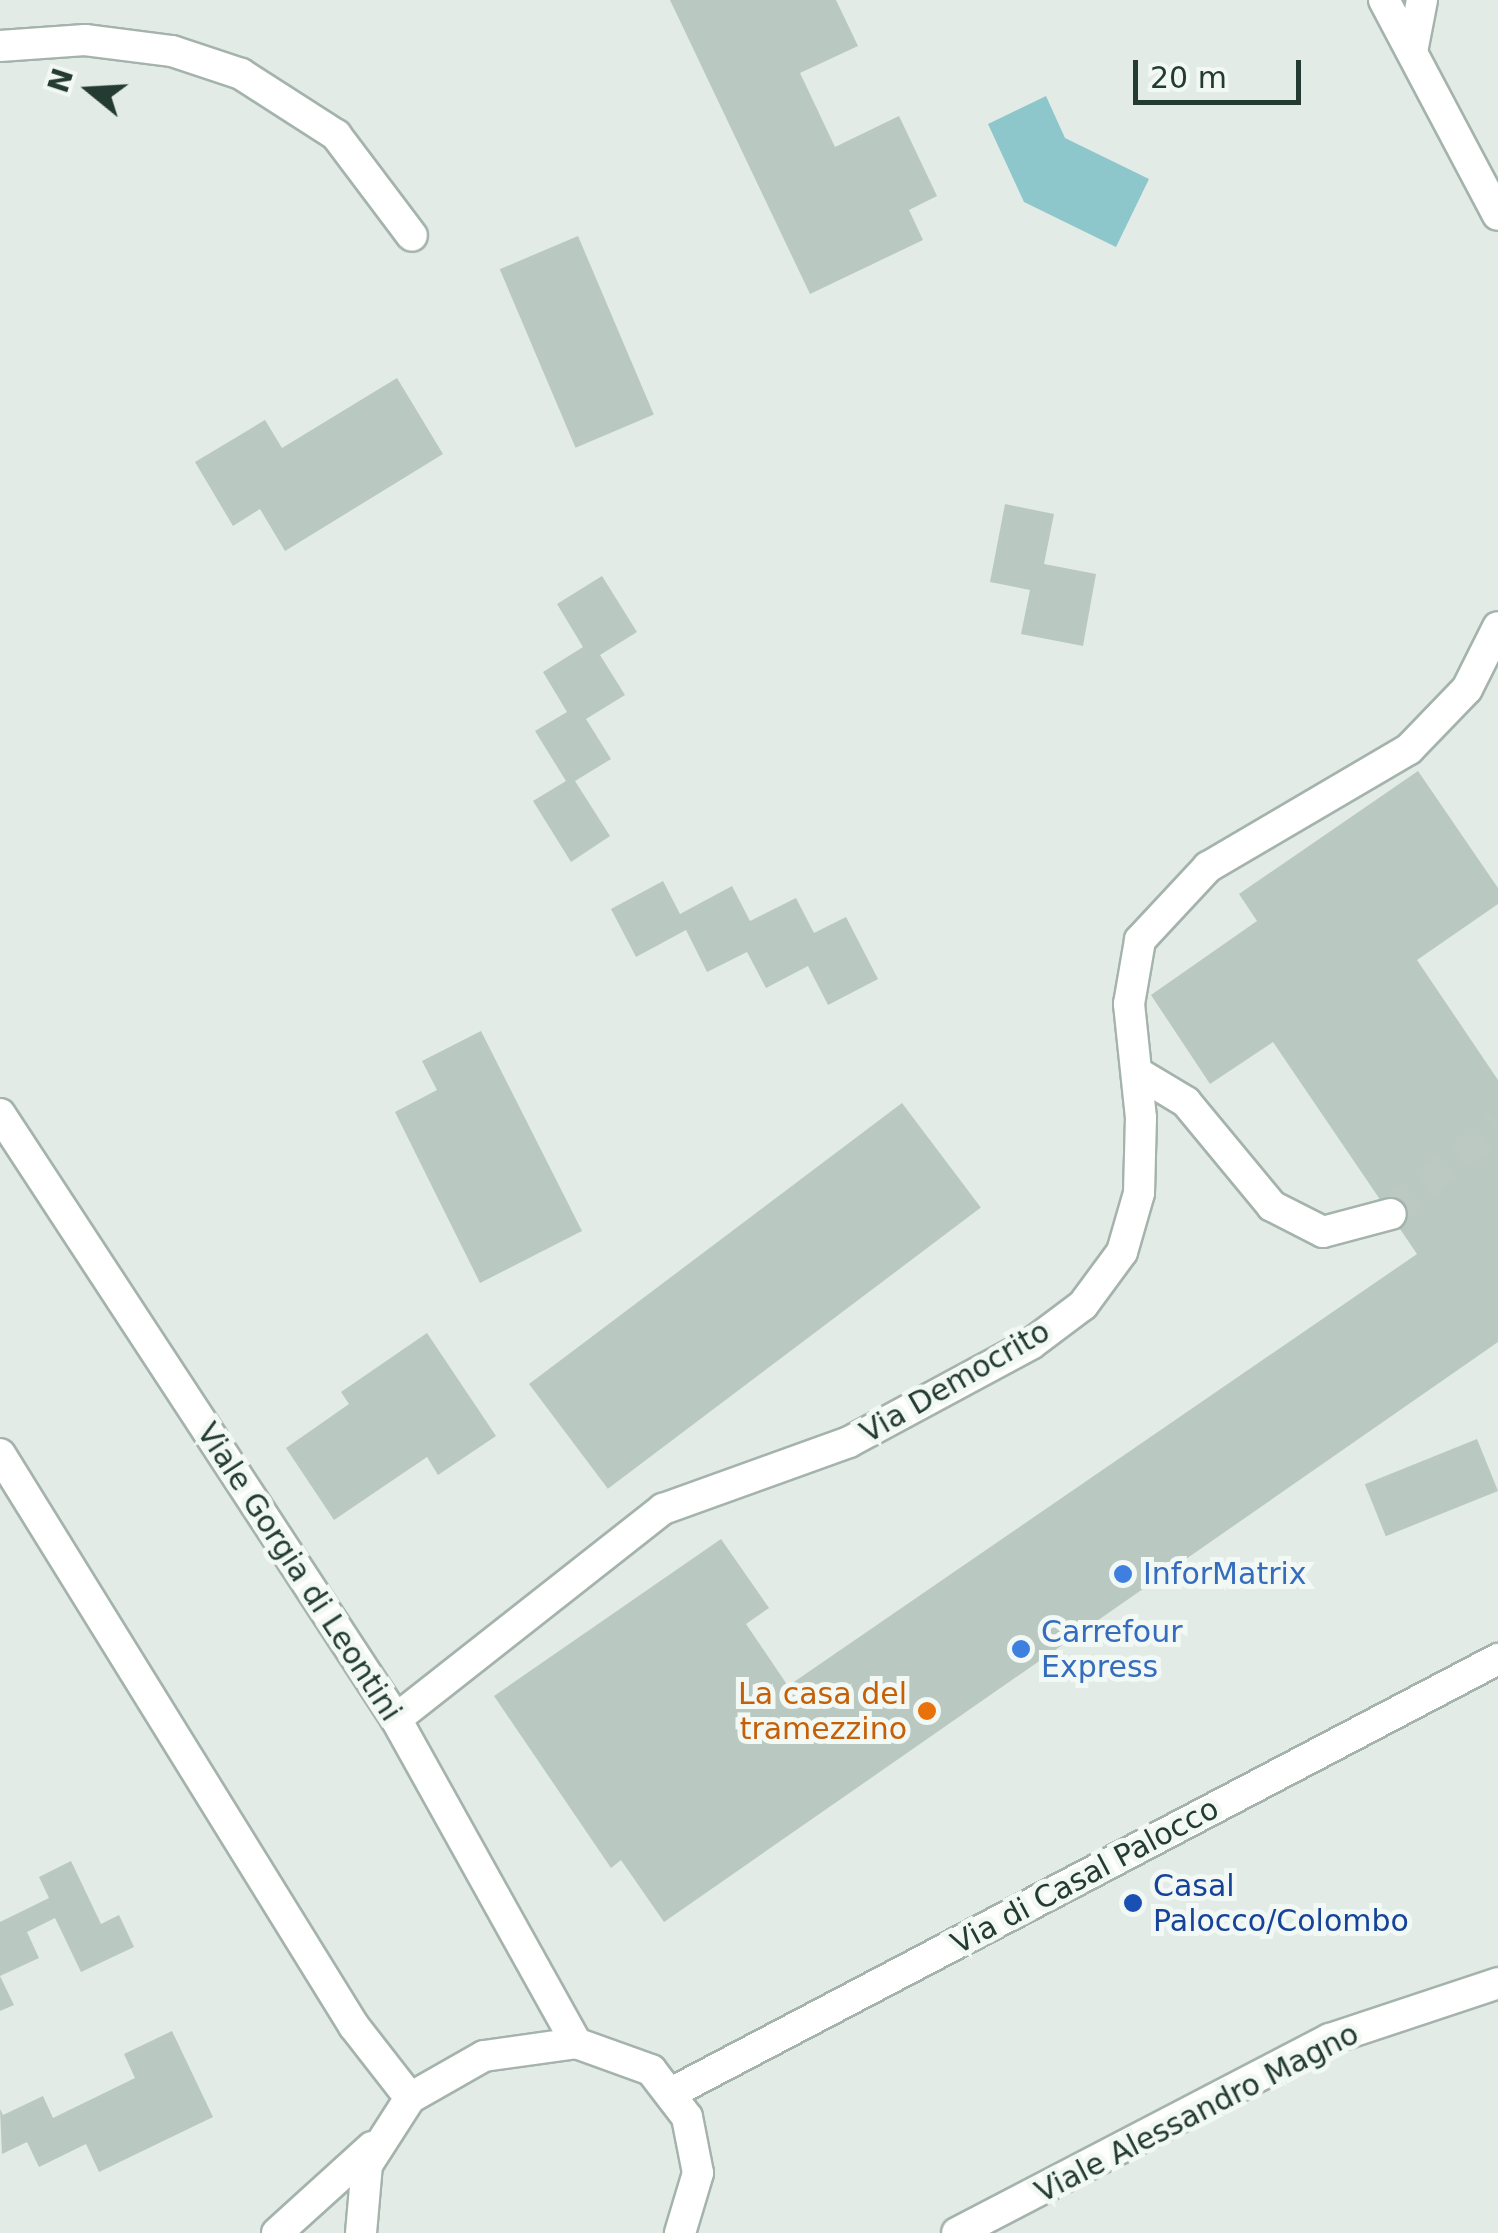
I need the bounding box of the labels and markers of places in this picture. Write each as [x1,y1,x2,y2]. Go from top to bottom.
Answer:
place label: InforMatrix [1143,1556,1307,1592]
marker: InforMatrix [1112,1563,1134,1585]
place label: Carrefour Express [1041,1614,1183,1684]
marker: Carrefour Express [1010,1638,1032,1660]
place label: La casa del tramezzino [738,1676,907,1746]
marker: La casa del tramezzino [916,1700,938,1722]
place label: Casal Palocco/Colombo [1153,1868,1409,1938]
marker: Casal Palocco/Colombo [1122,1892,1144,1914]

